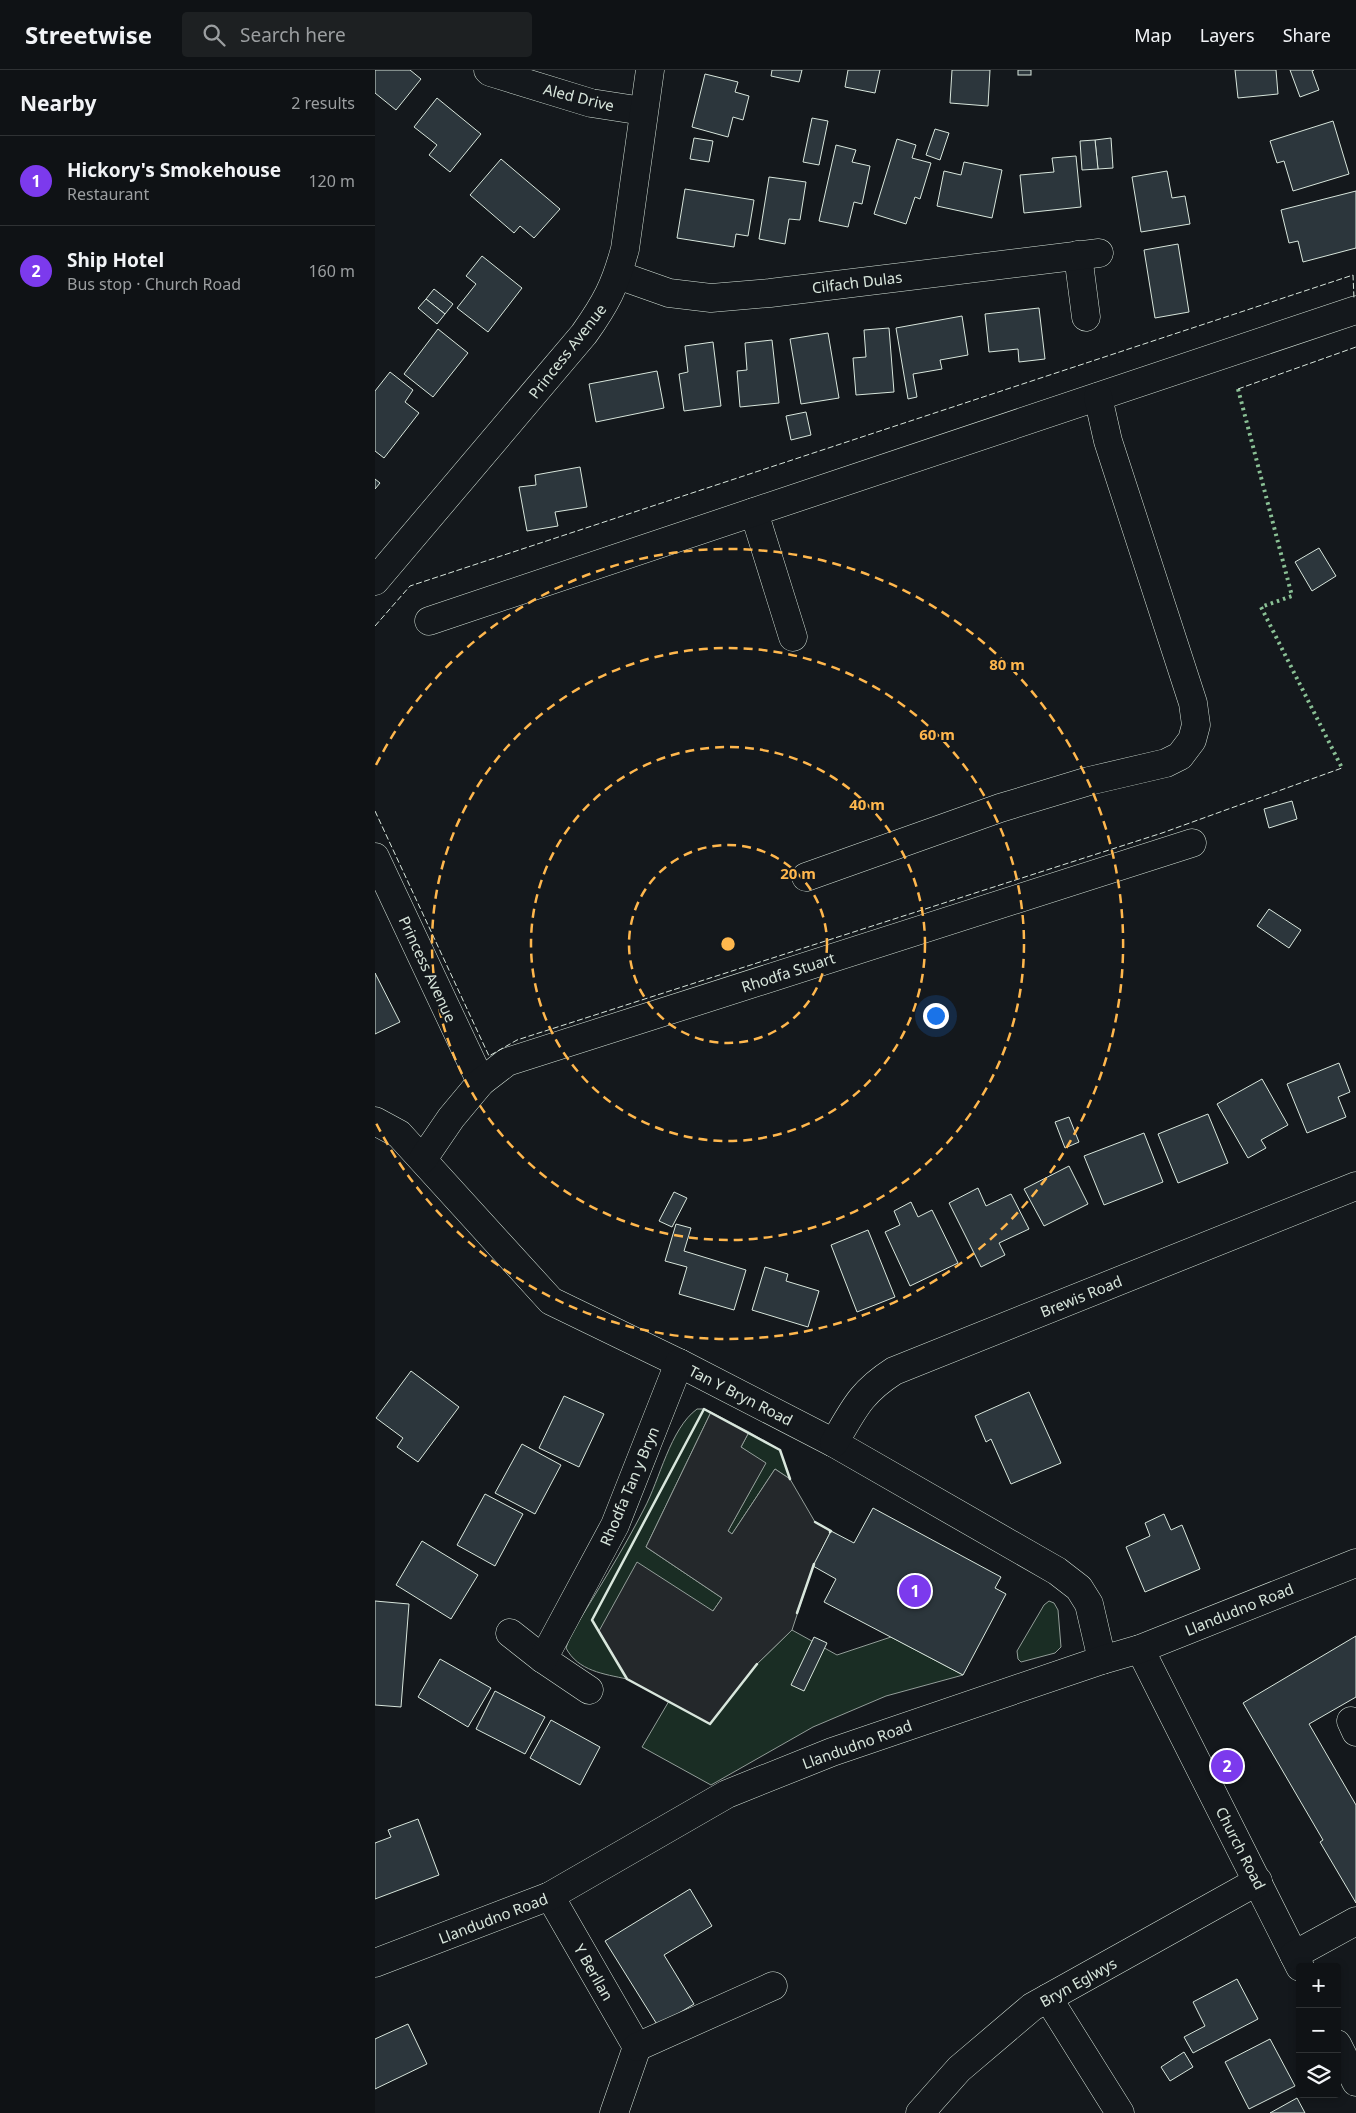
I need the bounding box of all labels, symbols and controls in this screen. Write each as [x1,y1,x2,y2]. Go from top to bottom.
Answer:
search box [182,12,532,57]
text: Streetwise [25,18,152,51]
icon: search [200,21,228,49]
text: Search here [240,22,346,48]
text: Map [1134,23,1172,47]
text: Layers [1200,23,1255,47]
text: Share [1283,23,1331,47]
street label: Aled Drive [542,79,616,115]
text: Nearby [20,89,96,117]
text: 2 results [291,92,355,114]
text: Hickory's Smokehouse [67,157,281,183]
text: 1 [31,170,41,192]
text: 120 m [308,170,355,192]
text: Restaurant [67,183,149,205]
text: Ship Hotel [67,247,164,273]
text: 2 [31,260,41,282]
text: 160 m [308,260,355,282]
street label: Cilfach Dulas [811,267,903,297]
text: Bus stop · Church Road [67,273,241,295]
street label: Princess Avenue [524,300,610,402]
text: 80 m [989,654,1025,674]
text: 60 m [919,724,955,744]
text: 40 m [849,794,885,814]
text: 20 m [780,863,816,883]
street label: Princess Avenue [395,913,461,1025]
centre of rings [719,935,737,953]
street label: Rhodfa Stuart [739,947,838,997]
your location [923,1003,949,1029]
street label: Brewis Road [1037,1271,1125,1321]
street label: Tan Y Bryn Road [686,1360,796,1430]
street label: Rhodfa Tan y Bryn [595,1423,663,1549]
pin: 1 [899,1572,931,1610]
street label: Llandudno Road [1182,1578,1296,1640]
street label: Llandudno Road [799,1715,915,1773]
pin: 2 [1211,1747,1243,1785]
street label: Church Road [1212,1803,1270,1893]
street label: Llandudno Road [436,1888,550,1948]
street label: Y Berllan [570,1940,618,2004]
street label: Bryn Eglwys [1036,1953,1120,2011]
map controls [1296,1963,1341,2098]
button: + [1296,1963,1341,2008]
button: − [1296,2008,1341,2053]
button: layers [1296,2053,1341,2098]

